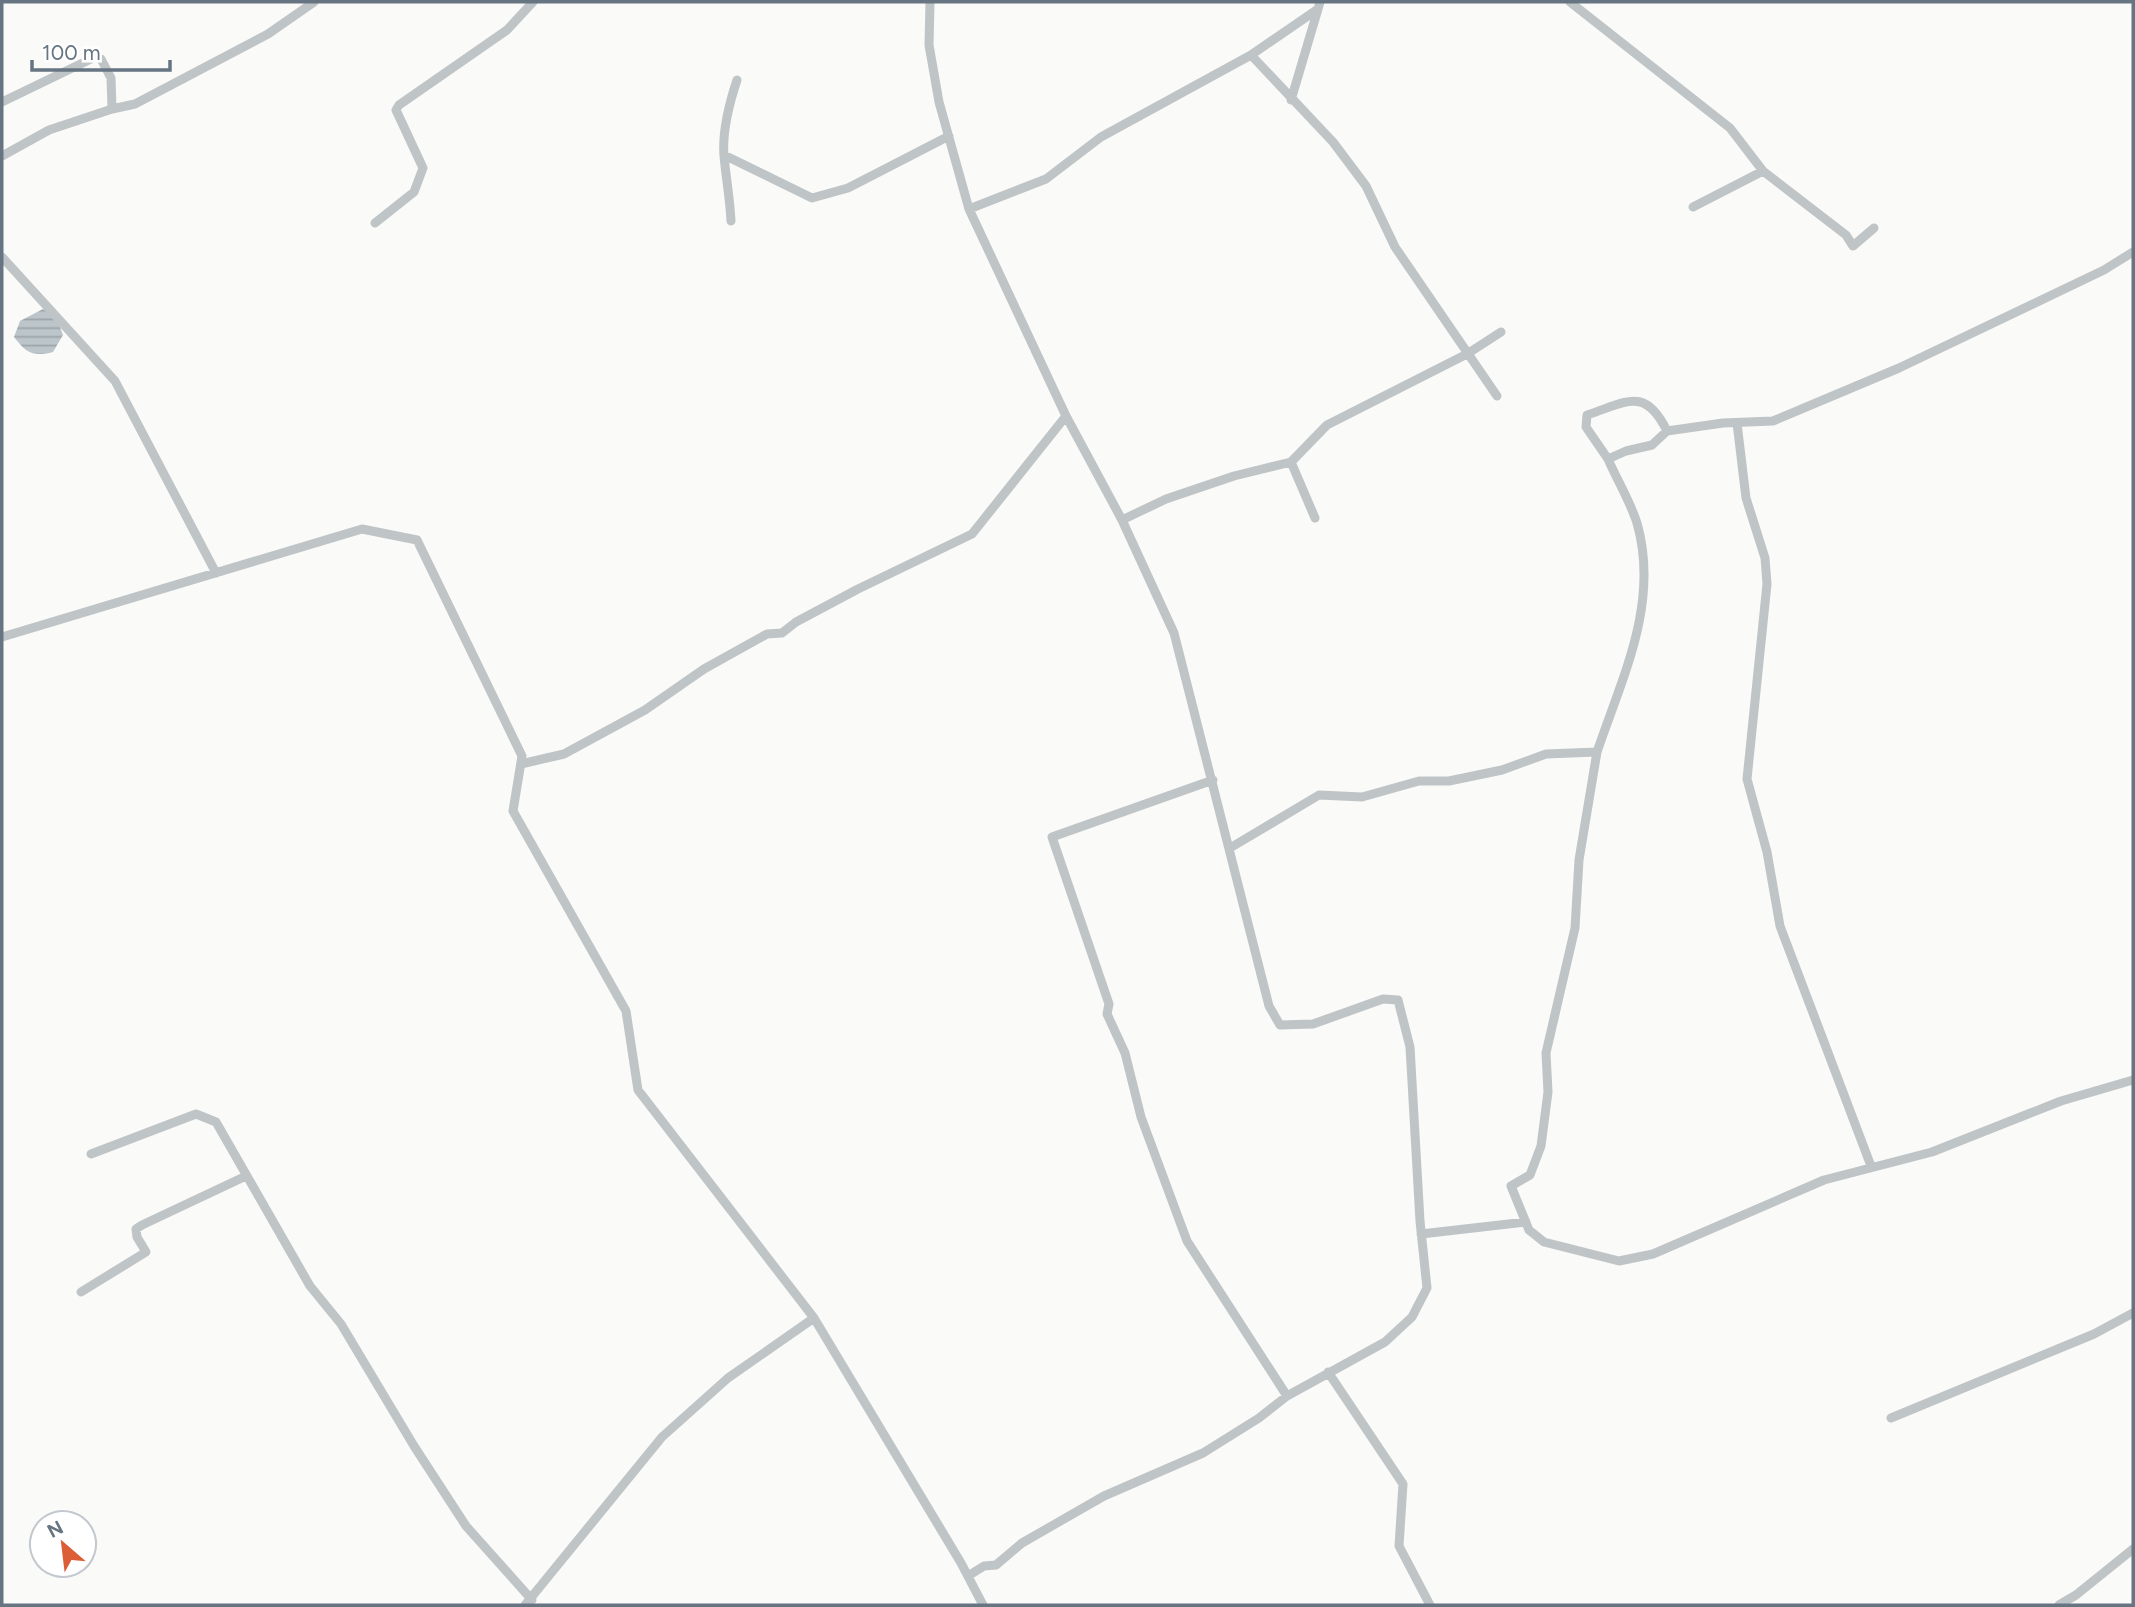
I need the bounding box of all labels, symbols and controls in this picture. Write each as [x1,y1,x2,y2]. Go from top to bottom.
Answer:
scale bar [32,28,170,72]
text: 100 m [42,40,101,65]
north arrow [28,1509,98,1579]
text: N [43,1516,67,1543]

